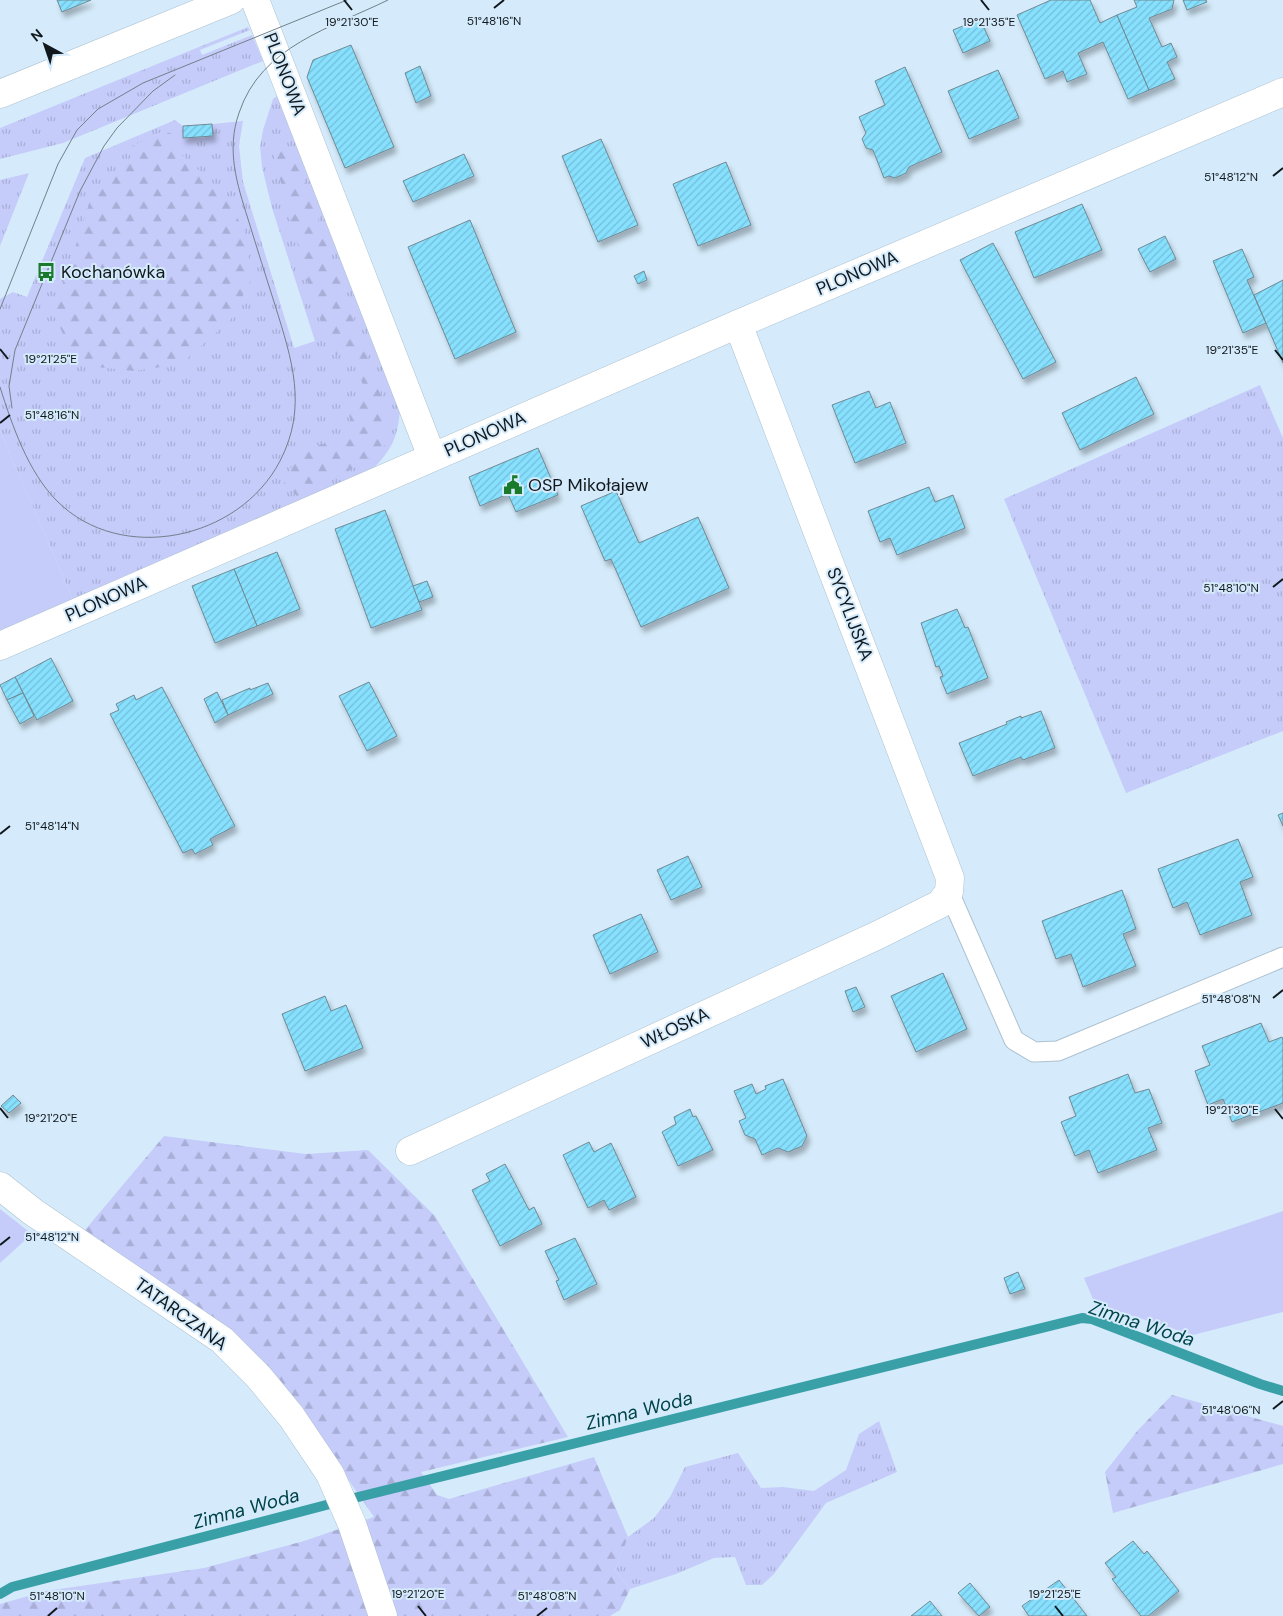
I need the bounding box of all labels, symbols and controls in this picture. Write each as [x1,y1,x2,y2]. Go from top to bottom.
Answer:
text: 51°48'16"N [467,13,521,29]
text: 19°21'30"E [325,14,379,30]
text: 19°21'35"E [963,14,1015,30]
north arrow [20,20,70,70]
text: N [27,25,46,45]
street label: PLONOWA [258,29,312,119]
text: 51°48'12"N [1204,169,1258,185]
street label: PLONOWA [812,245,902,301]
place label: Kochanówka [61,260,165,284]
bus stop icon: Kochanówka [35,261,57,283]
text: 19°21'35"E [1206,342,1258,358]
text: 19°21'25"E [25,351,77,367]
street label: PLONOWA [441,405,530,463]
text: 51°48'16"N [25,407,79,423]
place label: OSP Mikołajew [528,473,649,497]
public building icon: OSP Mikołajew [502,474,524,496]
street label: SYCYLIJSKA [821,564,879,664]
street label: PLONOWA [62,570,151,628]
text: 51°48'10"N [1203,580,1259,596]
text: 51°48'14"N [25,818,79,834]
text: 51°48'08"N [1202,991,1260,1007]
street label: WŁOSKA [637,1002,713,1054]
text: 19°21'30"E [1205,1102,1259,1118]
text: 19°21'20"E [24,1110,78,1126]
text: 51°48'12"N [25,1229,79,1245]
street label: TATARCZANA [130,1272,232,1356]
water label: Zimna Woda [1086,1295,1198,1352]
water label: Zimna Woda [583,1385,695,1436]
text: 51°48'06"N [1201,1402,1261,1418]
water label: Zimna Woda [190,1482,302,1535]
text: 19°21'20"E [391,1586,445,1602]
text: 19°21'25"E [1029,1586,1081,1602]
text: 51°48'10"N [29,1588,85,1604]
text: 51°48'08"N [518,1588,576,1604]

